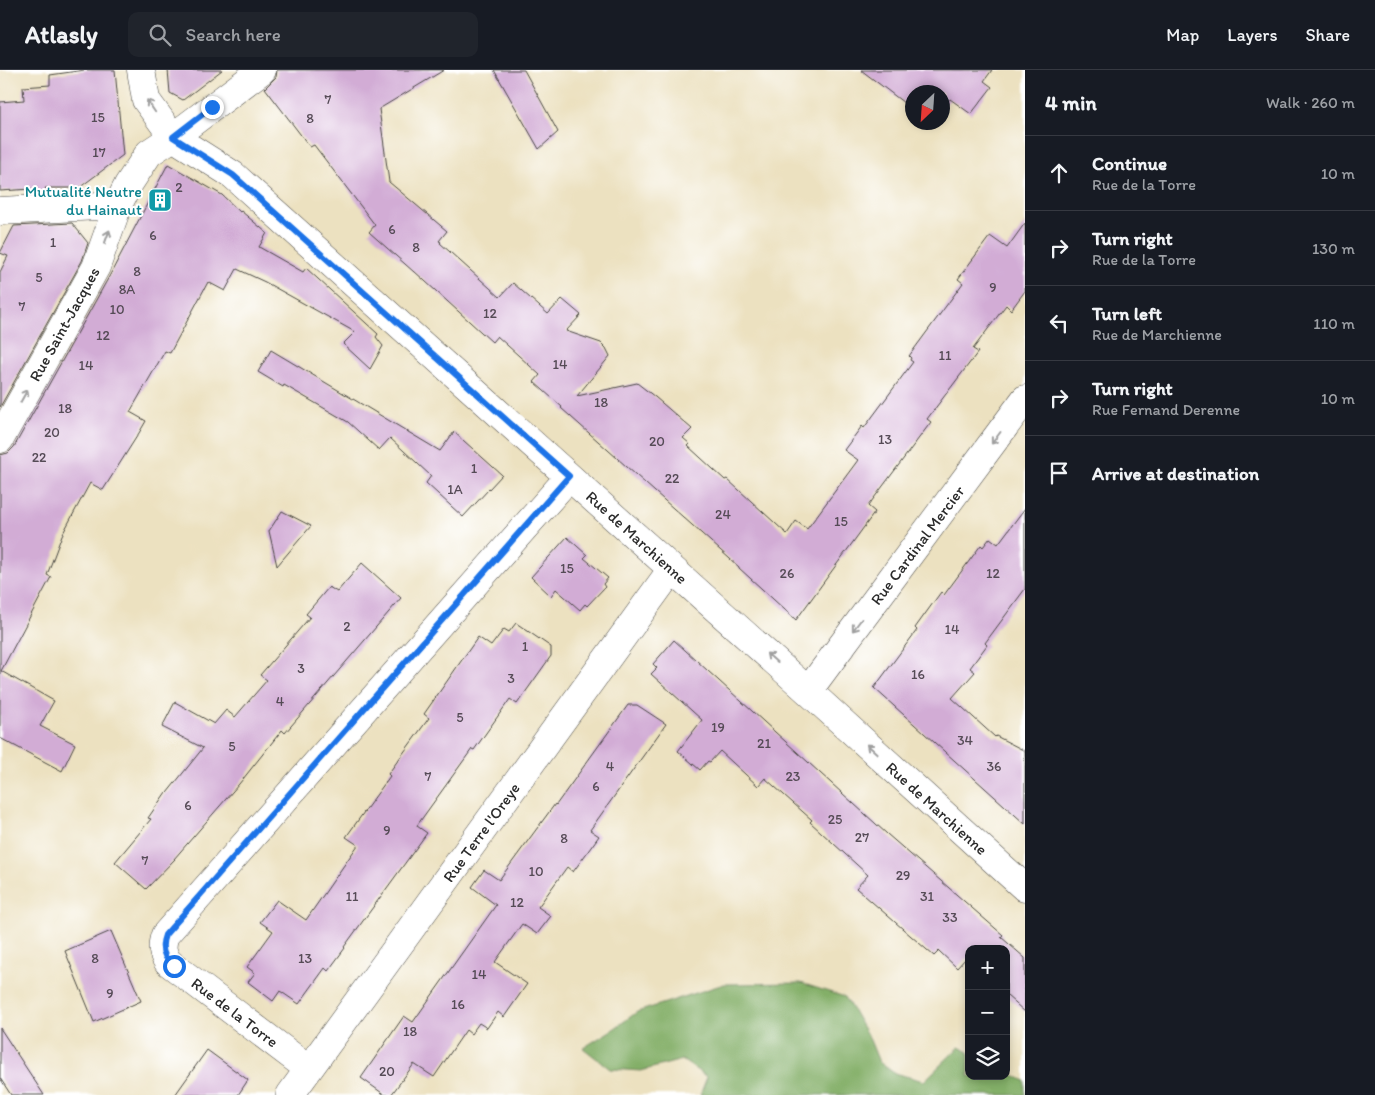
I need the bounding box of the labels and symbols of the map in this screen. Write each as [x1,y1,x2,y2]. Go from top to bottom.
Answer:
north arrow [905,85,950,130]
house number: 7 [325,91,332,108]
route end [201,96,224,119]
one-way arrow [146,99,156,113]
house number: 15 [91,109,105,126]
house number: 8 [306,110,314,127]
house number: 17 [92,144,106,161]
house number: 2 [175,179,183,196]
place label: Mutualité Neutre du Hainaut [25,182,142,219]
building icon: Mutualité Neutre du Hainaut [147,187,173,213]
house number: 6 [388,221,396,238]
house number: 6 [149,227,157,244]
one-way arrow [103,230,112,245]
house number: 1 [50,234,57,251]
house number: 8 [412,239,420,256]
house number: 8 [133,263,141,280]
street label: Rue Saint-Jacques [25,264,104,385]
house number: 5 [35,269,43,286]
house number: 9 [989,279,997,296]
house number: 8A [119,281,135,298]
house number: 7 [19,298,26,315]
house number: 10 [109,301,125,318]
house number: 12 [483,305,498,322]
house number: 12 [96,327,111,344]
house number: 11 [939,347,952,364]
house number: 14 [553,356,568,373]
house number: 14 [79,357,94,374]
one-way arrow [19,390,29,404]
house number: 18 [594,394,608,411]
house number: 18 [58,400,72,417]
house number: 20 [44,424,60,441]
house number: 13 [878,431,892,448]
one-way arrow [991,431,1001,445]
house number: 20 [649,433,665,450]
house number: 22 [32,449,47,466]
house number: 1 [471,460,478,477]
house number: 22 [665,470,680,487]
house number: 1A [447,481,463,498]
street label: Rue Cardinal Mercier [866,481,969,609]
street label: Rue de Marchienne [582,487,691,588]
house number: 24 [715,506,731,523]
house number: 15 [834,513,848,530]
house number: 15 [560,560,574,577]
house number: 26 [780,565,794,582]
house number: 12 [986,565,1001,582]
house number: 2 [343,618,351,635]
one-way arrow [852,618,862,632]
house number: 14 [945,621,960,638]
house number: 1 [522,638,529,655]
one-way arrow [765,653,778,664]
house number: 3 [297,660,305,677]
house number: 16 [911,666,925,683]
house number: 3 [507,670,515,687]
house number: 4 [276,693,285,710]
house number: 5 [456,709,464,726]
house number: 19 [711,719,725,736]
house number: 34 [957,732,974,749]
house number: 21 [757,735,771,752]
house number: 5 [228,738,236,755]
one-way arrow [866,743,879,755]
house number: 4 [606,758,615,775]
street label: Rue de Marchienne [882,758,991,859]
house number: 36 [986,758,1002,775]
house number: 7 [425,768,432,785]
house number: 23 [786,768,801,785]
house number: 6 [592,778,600,795]
street label: Rue Terre l'Oreye [439,779,524,886]
house number: 6 [184,797,192,814]
house number: 25 [828,811,842,828]
house number: 9 [383,822,391,839]
house number: 27 [855,829,869,846]
house number: 8 [560,830,568,847]
house number: 7 [142,852,149,869]
house number: 10 [528,863,544,880]
house number: 29 [896,867,910,884]
house number: 11 [346,888,359,905]
house number: 31 [920,888,935,905]
house number: 12 [510,894,525,911]
house number: 33 [942,909,958,926]
house number: 8 [91,950,99,967]
house number: 13 [298,950,312,967]
route start [163,955,186,978]
house number: 14 [472,966,487,983]
street label: Rue de la Torre [188,974,282,1051]
house number: 9 [106,985,114,1002]
house number: 16 [451,996,465,1013]
house number: 18 [403,1023,417,1040]
house number: 20 [379,1063,395,1080]

